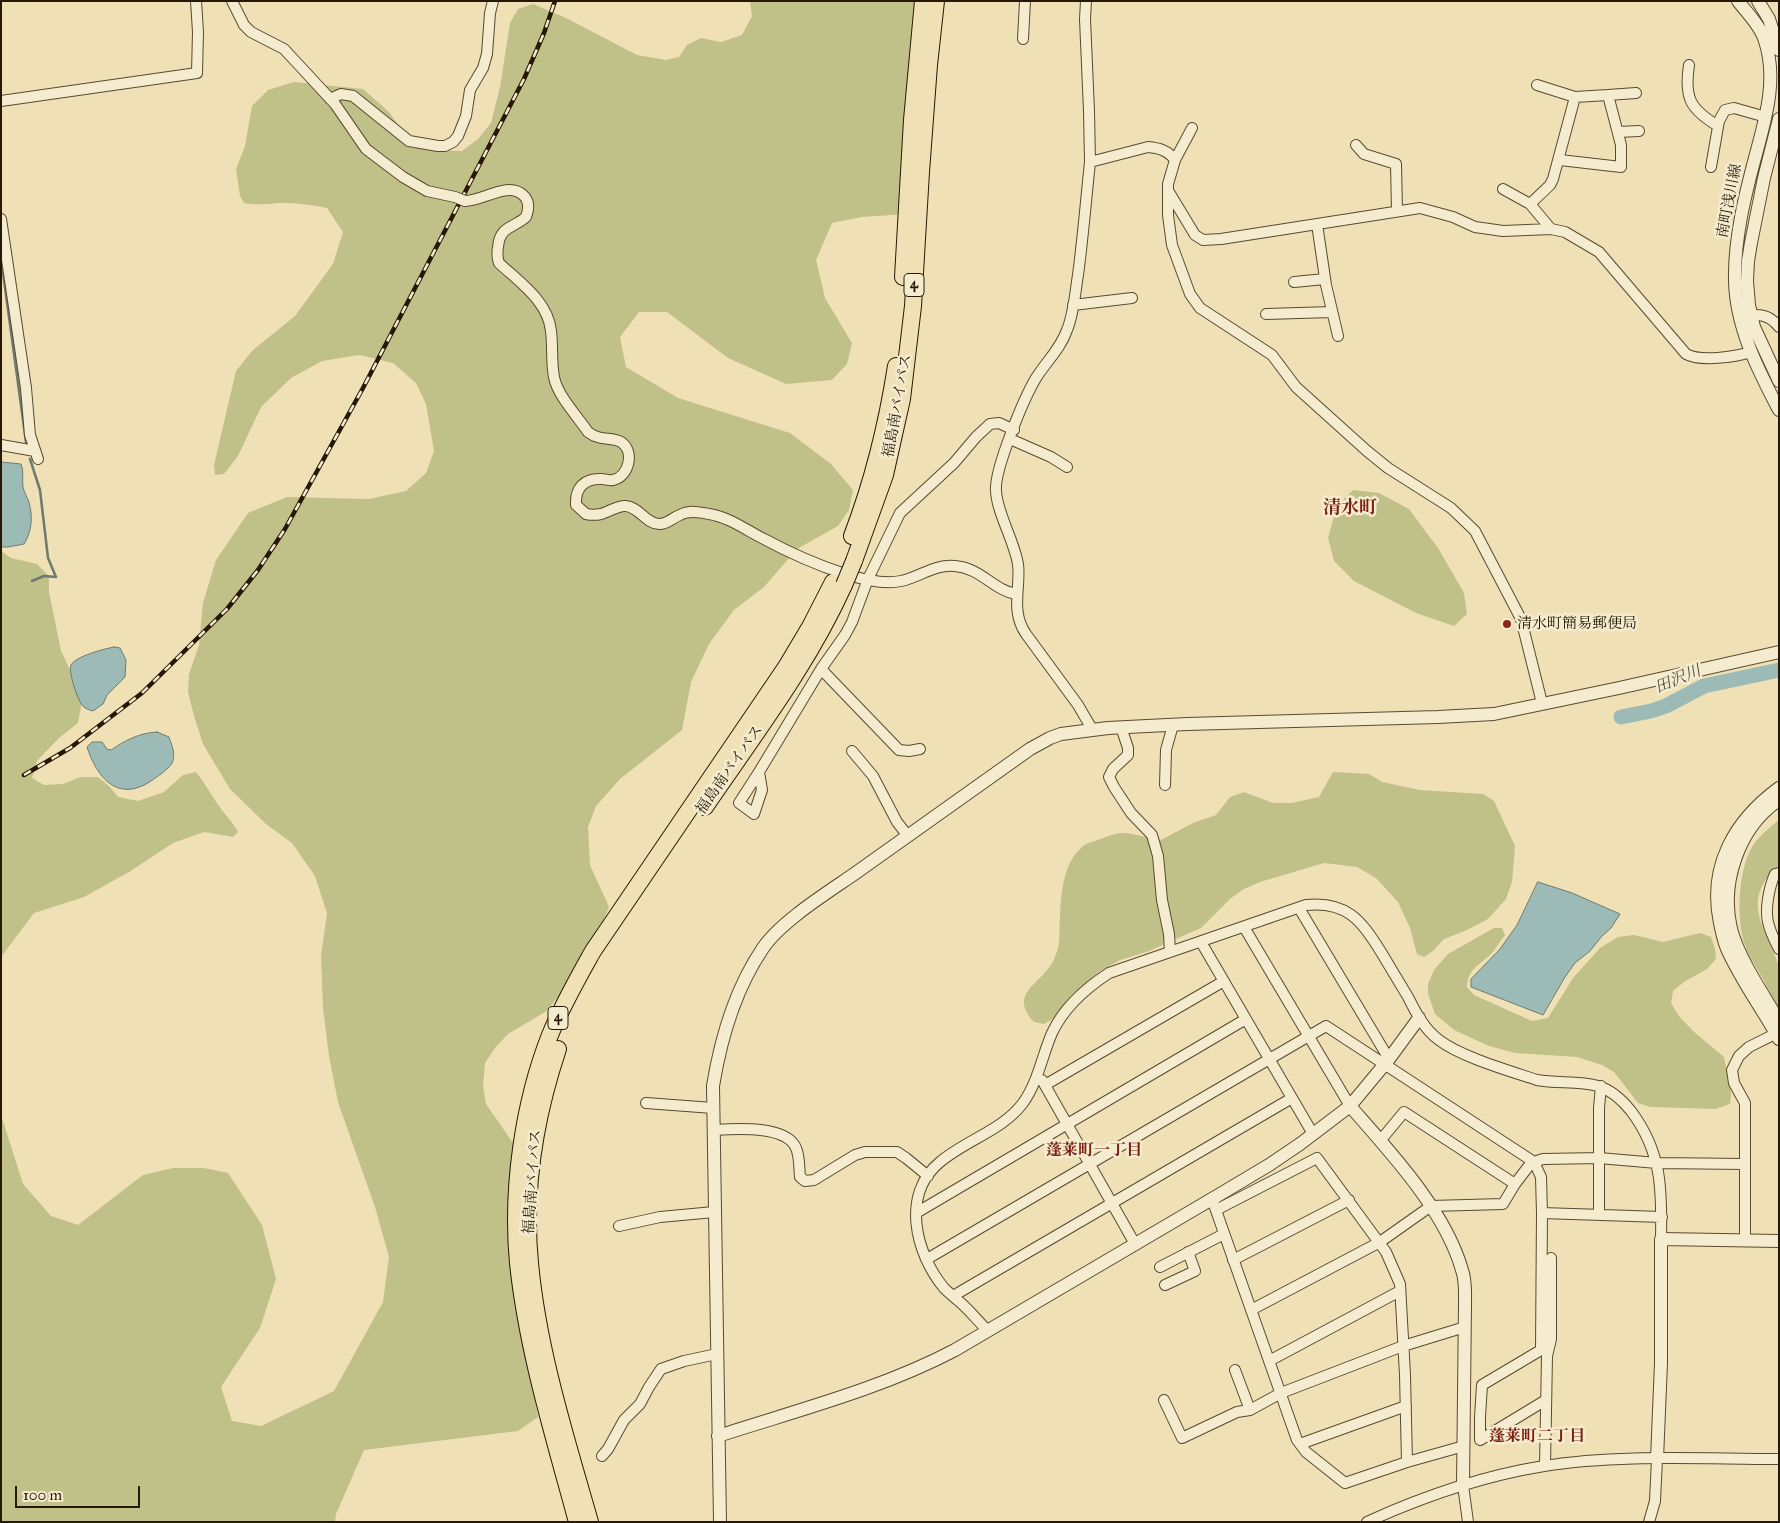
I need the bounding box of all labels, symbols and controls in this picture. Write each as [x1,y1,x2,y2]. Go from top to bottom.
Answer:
street label: 南町浅川線 [1714,162,1746,240]
road number: 4 [904,274,924,296]
street label: 福島南バイパス [880,353,916,459]
district label: 清水町 [1323,498,1377,520]
place label: 清水町簡易郵便局 [1517,615,1637,633]
marker: 清水町簡易郵便局 [1501,618,1513,630]
water label: 田沢川 [1652,662,1704,698]
street label: 福島南バイパス [693,722,767,818]
road number: 4 [548,1006,568,1030]
street label: 福島南バイパス [520,1129,546,1235]
district label: 蓬莱町一丁目 [1046,1141,1142,1161]
district label: 蓬莱町二丁目 [1489,1427,1585,1447]
scale bar [18,1476,142,1508]
text: 100 m [23,1486,62,1504]

